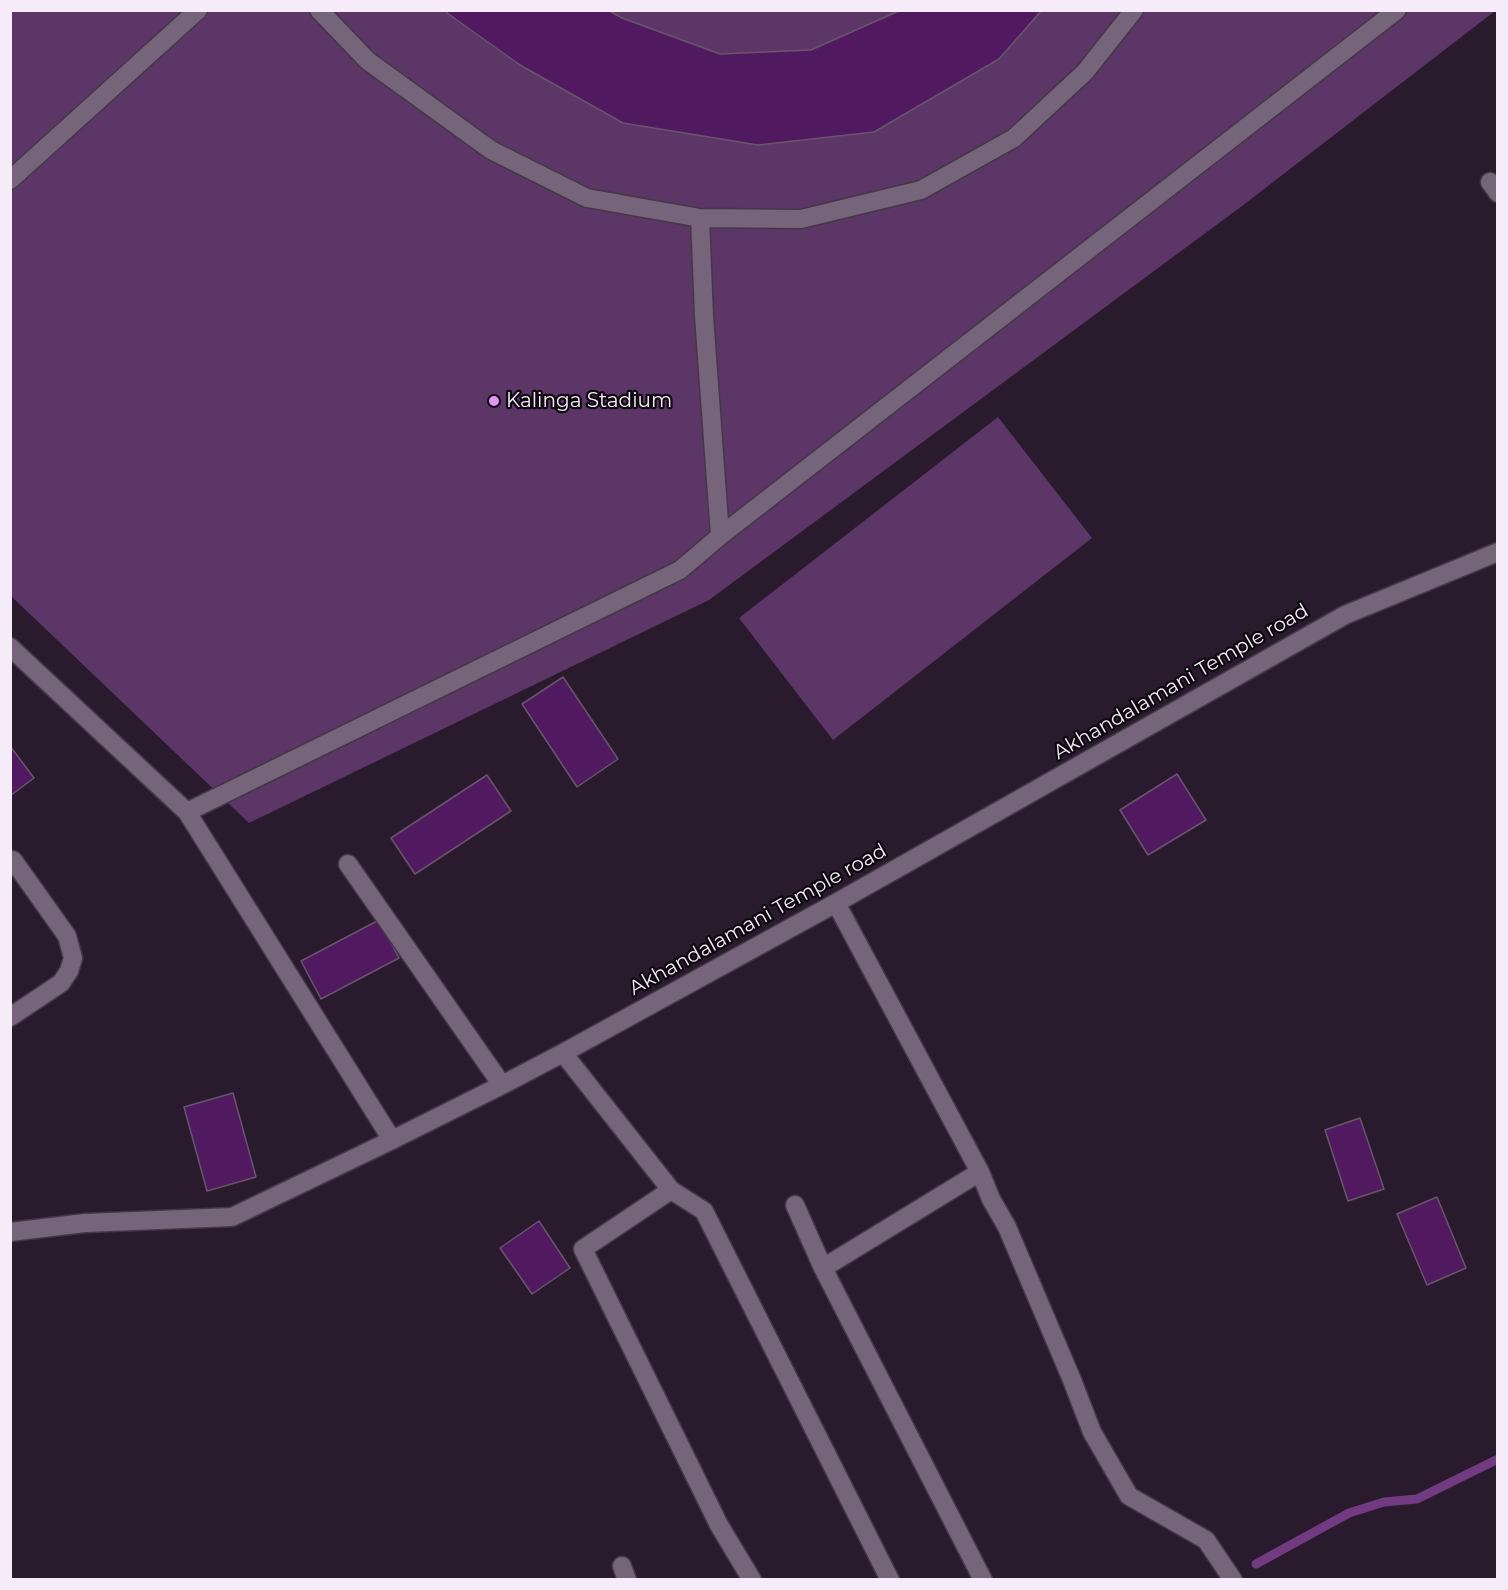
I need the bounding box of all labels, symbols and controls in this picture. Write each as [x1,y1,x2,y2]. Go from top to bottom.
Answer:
place label: Kalinga Stadium [506,389,672,413]
marker: Kalinga Stadium [487,394,501,408]
street label: Akhandalamani Temple road [1049,599,1313,765]
street label: Akhandalamani Temple road [625,839,891,1001]

